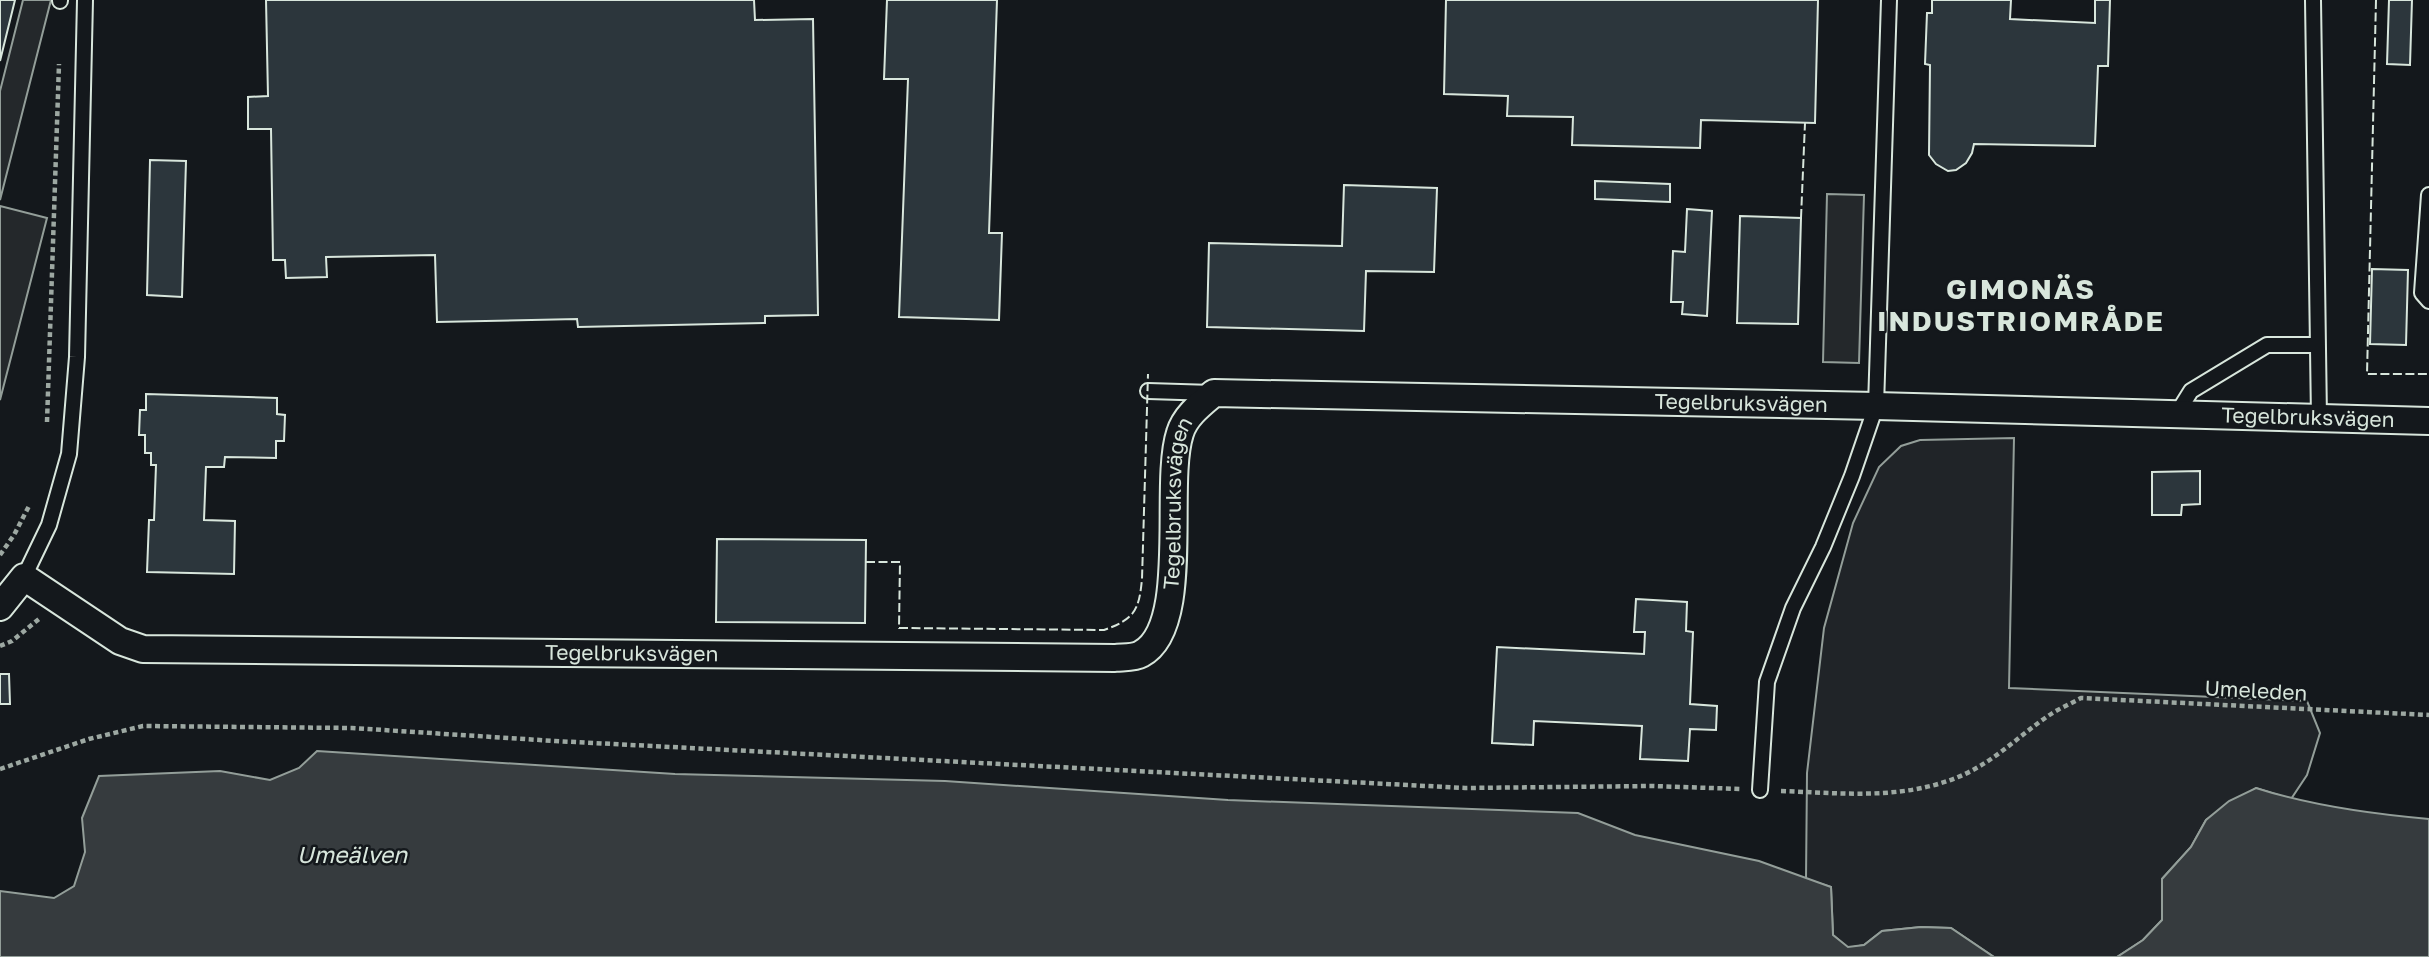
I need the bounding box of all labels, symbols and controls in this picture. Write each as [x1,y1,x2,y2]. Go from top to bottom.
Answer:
district label: GIMONÄS INDUSTRIOMRÅDE [1877,272,2165,337]
street label: Tegelbruksvägen [1654,388,1828,417]
street label: Tegelbruksvägen [2221,401,2395,432]
street label: Tegelbruksvägen [1157,412,1197,591]
street label: Tegelbruksvägen [545,639,719,666]
street label: Umeleden [2204,674,2308,706]
water label: Umeälven [297,840,408,868]

